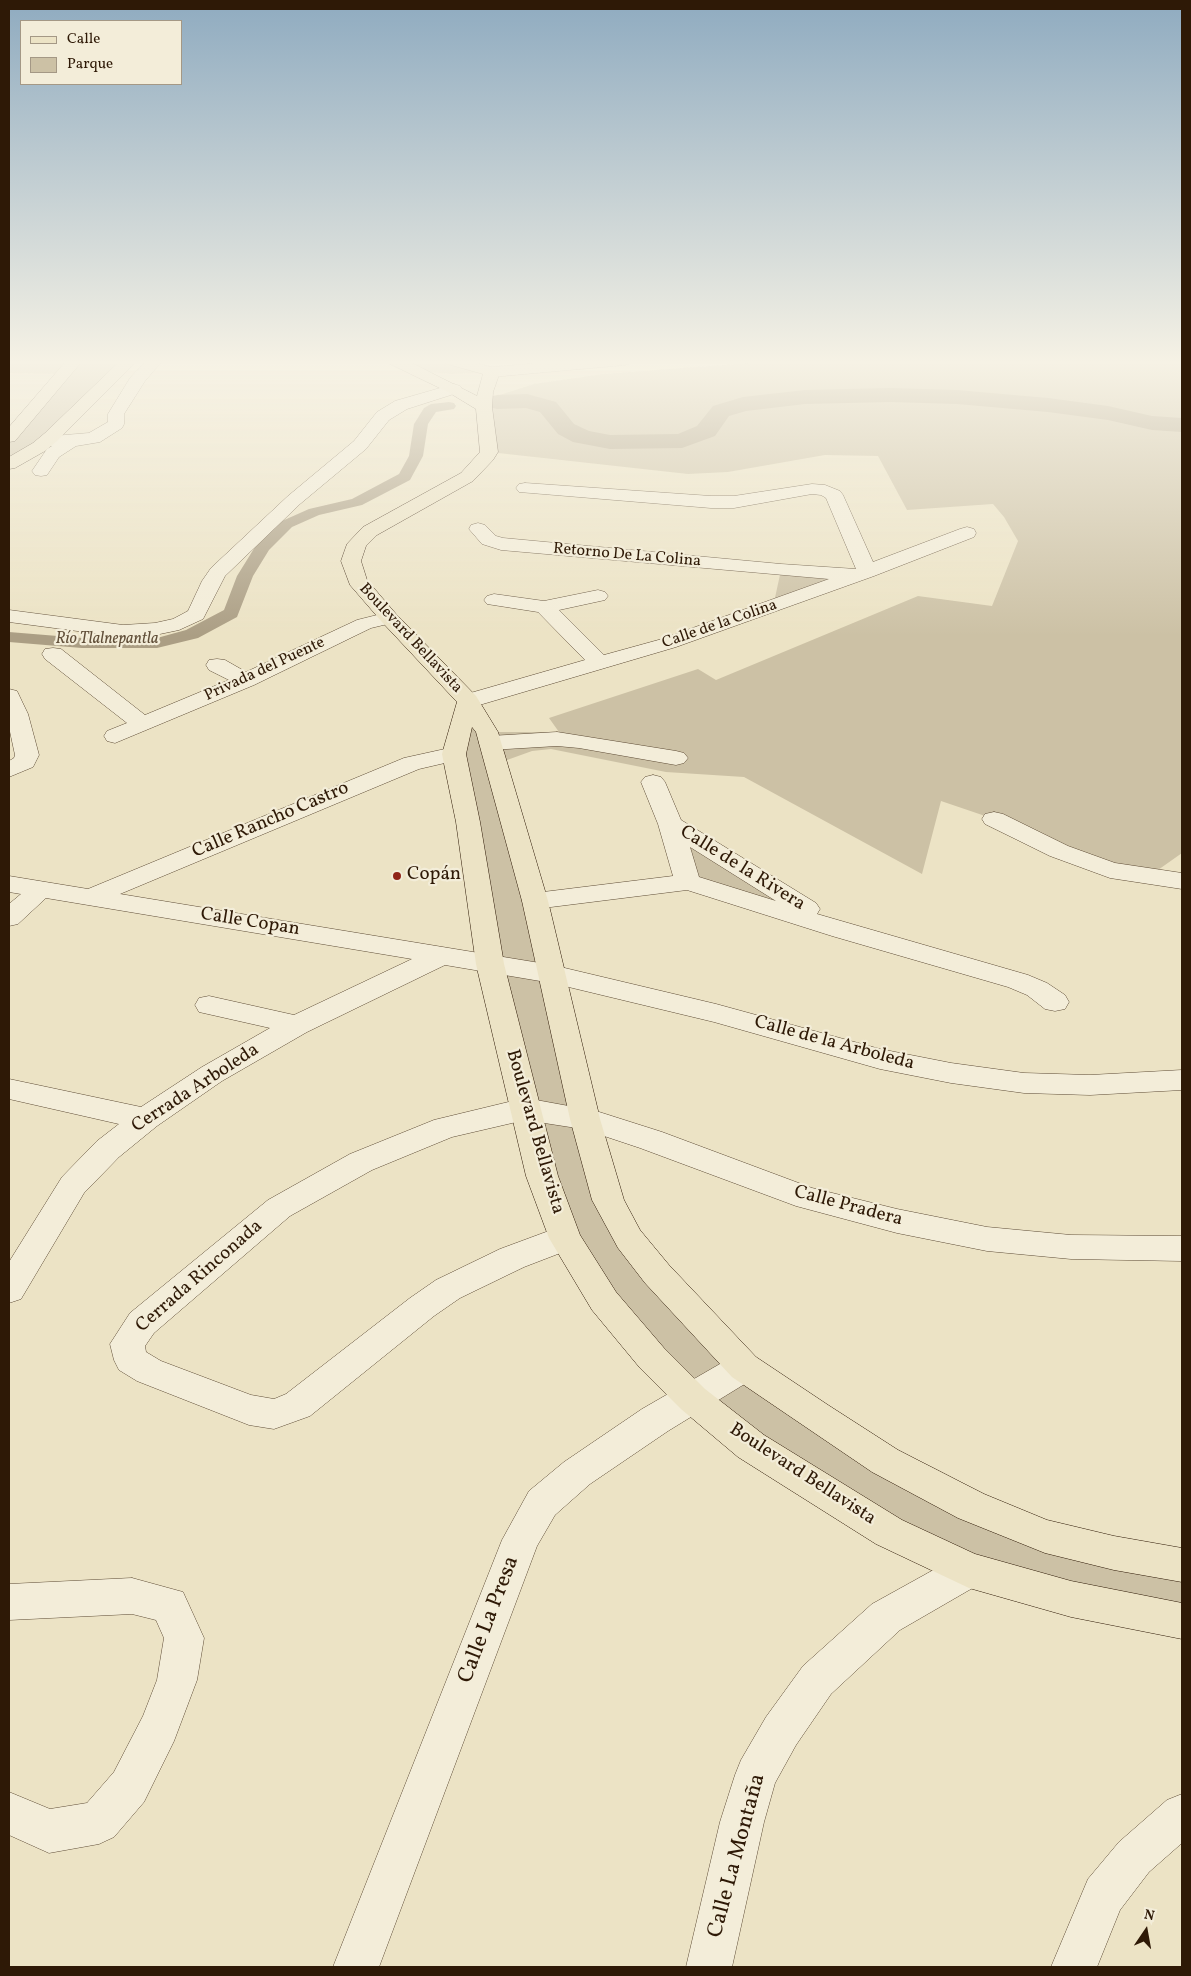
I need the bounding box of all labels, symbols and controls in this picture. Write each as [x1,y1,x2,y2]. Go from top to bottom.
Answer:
legend [20,20,182,85]
text: Calle [67,29,100,50]
text: Parque [67,54,113,75]
street label: Retorno De La Colina [552,540,702,572]
street label: Boulevard Bellavista [354,580,466,698]
street label: Calle de la Colina [660,596,780,654]
water label: Río Tlalnepantla [56,630,158,650]
street label: Privada del Puente [202,634,328,706]
street label: Calle Rancho Castro [189,778,353,864]
street label: Calle de la Rivera [675,821,809,917]
place label: Copán [407,865,461,887]
marker: Copán [391,870,403,882]
street label: Calle Copan [199,904,301,942]
street label: Calle de la Arboleda [751,1012,917,1076]
street label: Cerrada Arboleda [128,1039,264,1139]
street label: Boulevard Bellavista [500,1047,568,1217]
street label: Calle Pradera [791,1182,905,1232]
street label: Cerrada Rinconada [132,1216,268,1338]
street label: Boulevard Bellavista [724,1419,880,1531]
street label: Calle La Presa [454,1553,526,1687]
street label: Calle La Montaña [703,1771,773,1941]
text: N [1142,1905,1156,1926]
north arrow [1121,1906,1171,1956]

